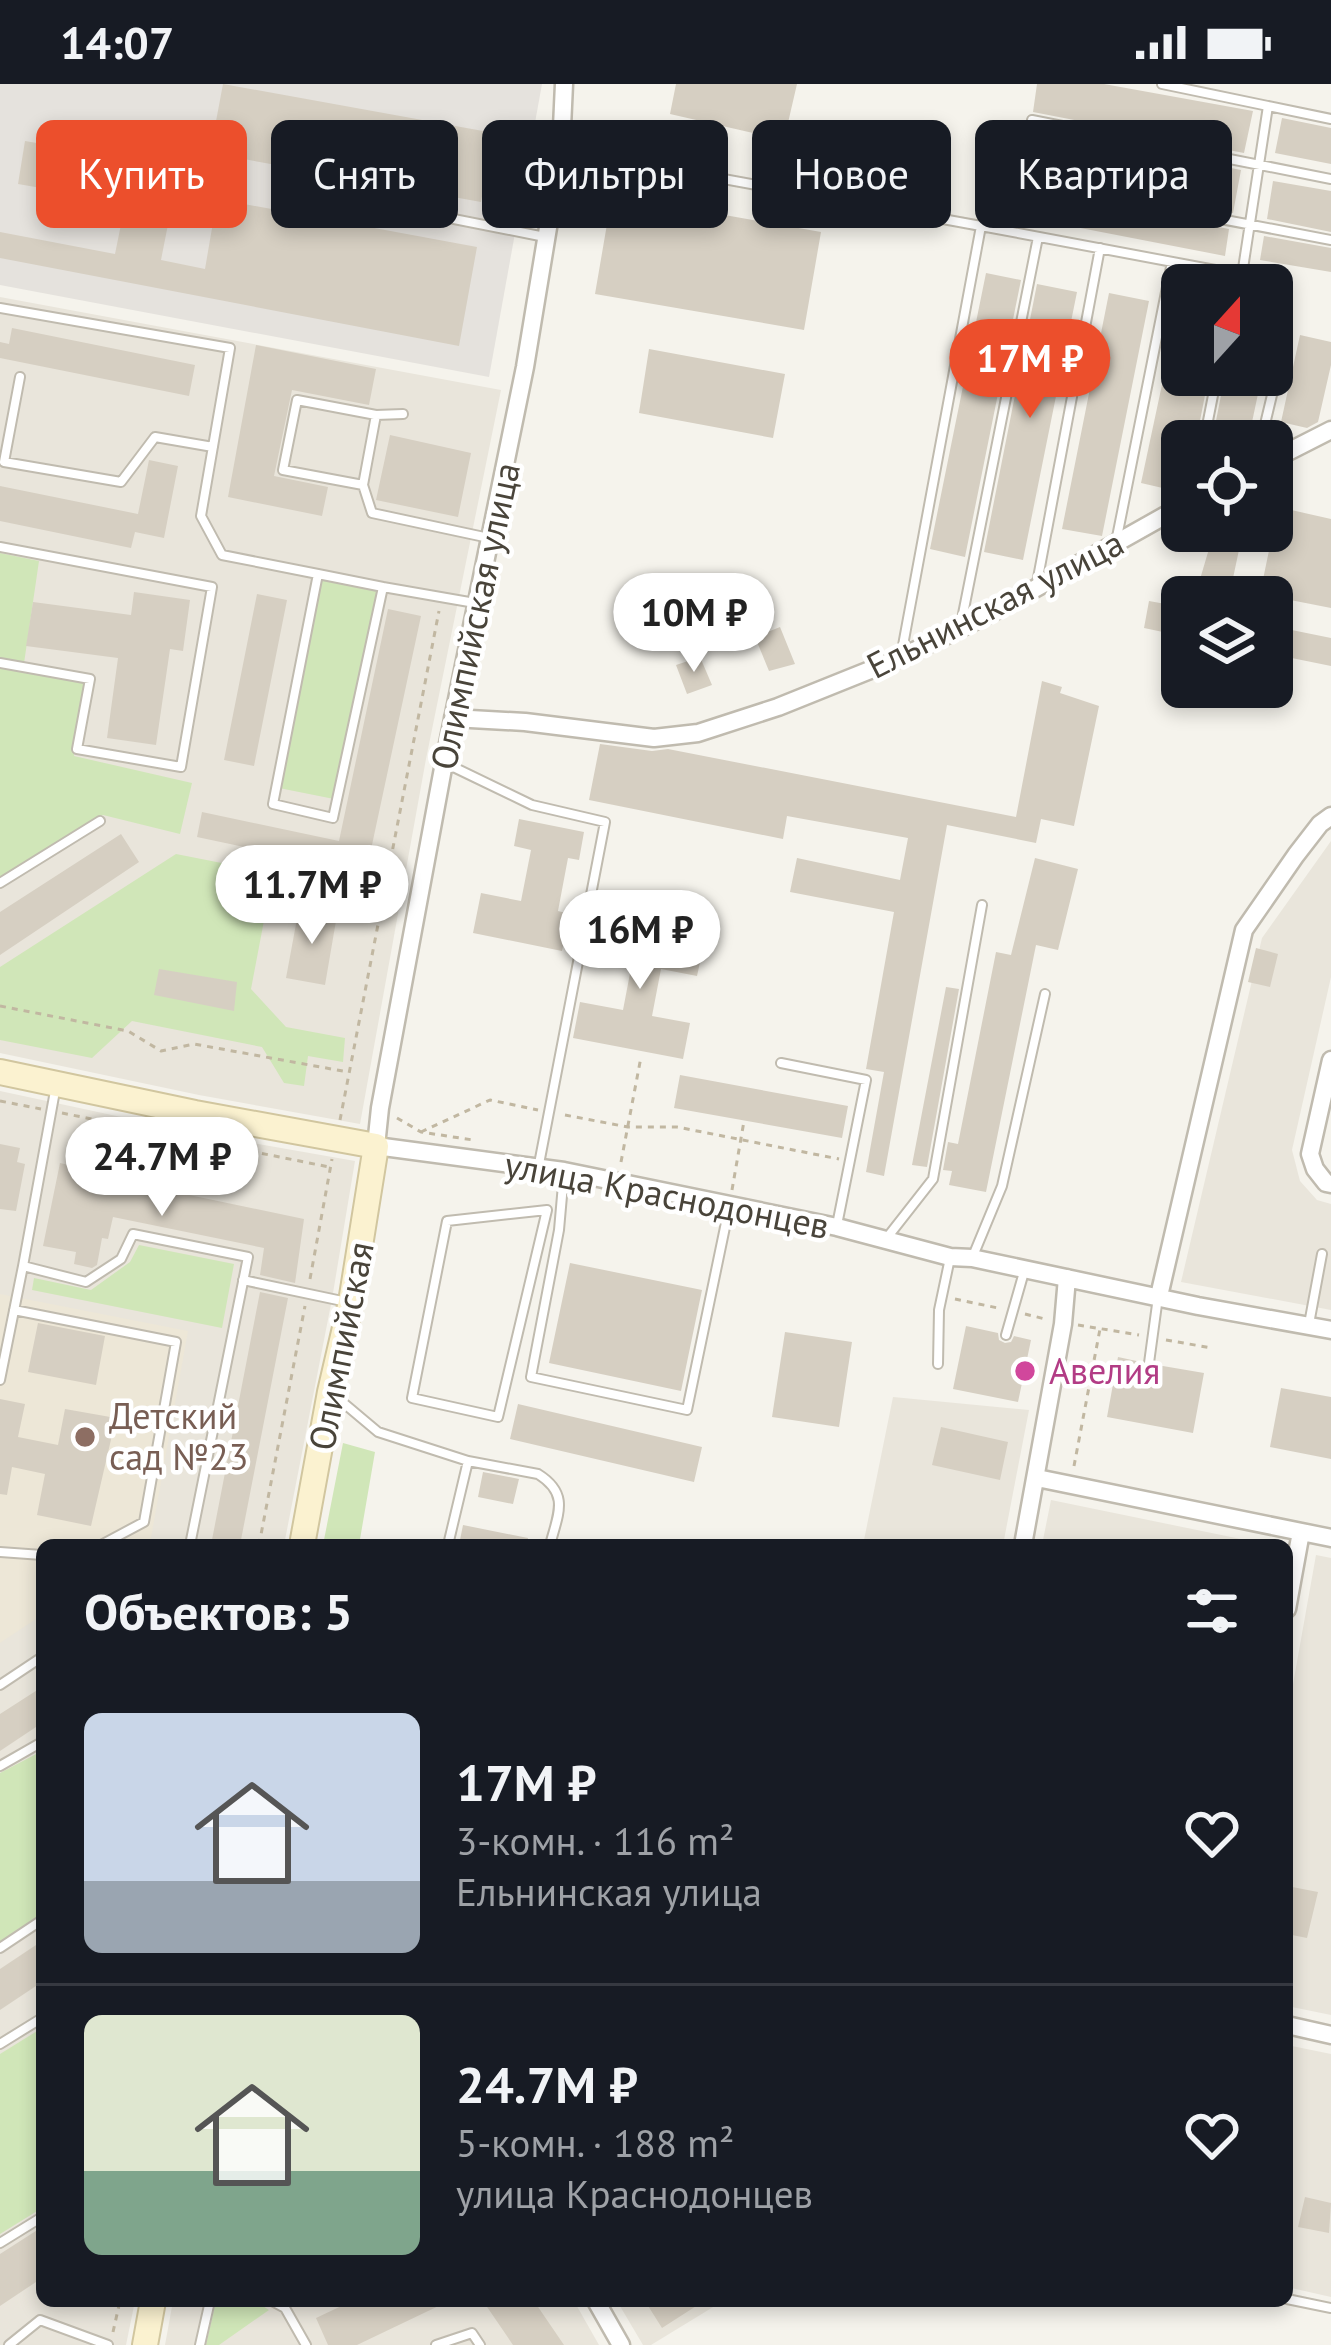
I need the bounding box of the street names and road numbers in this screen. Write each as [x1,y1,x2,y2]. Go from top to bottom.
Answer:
street label: Олимпийская улица [419,458,530,774]
street label: Ельнинская улица [858,519,1131,689]
street label: улица Краснодонцев [501,1140,833,1249]
street label: Олимпийская [297,1238,384,1454]

